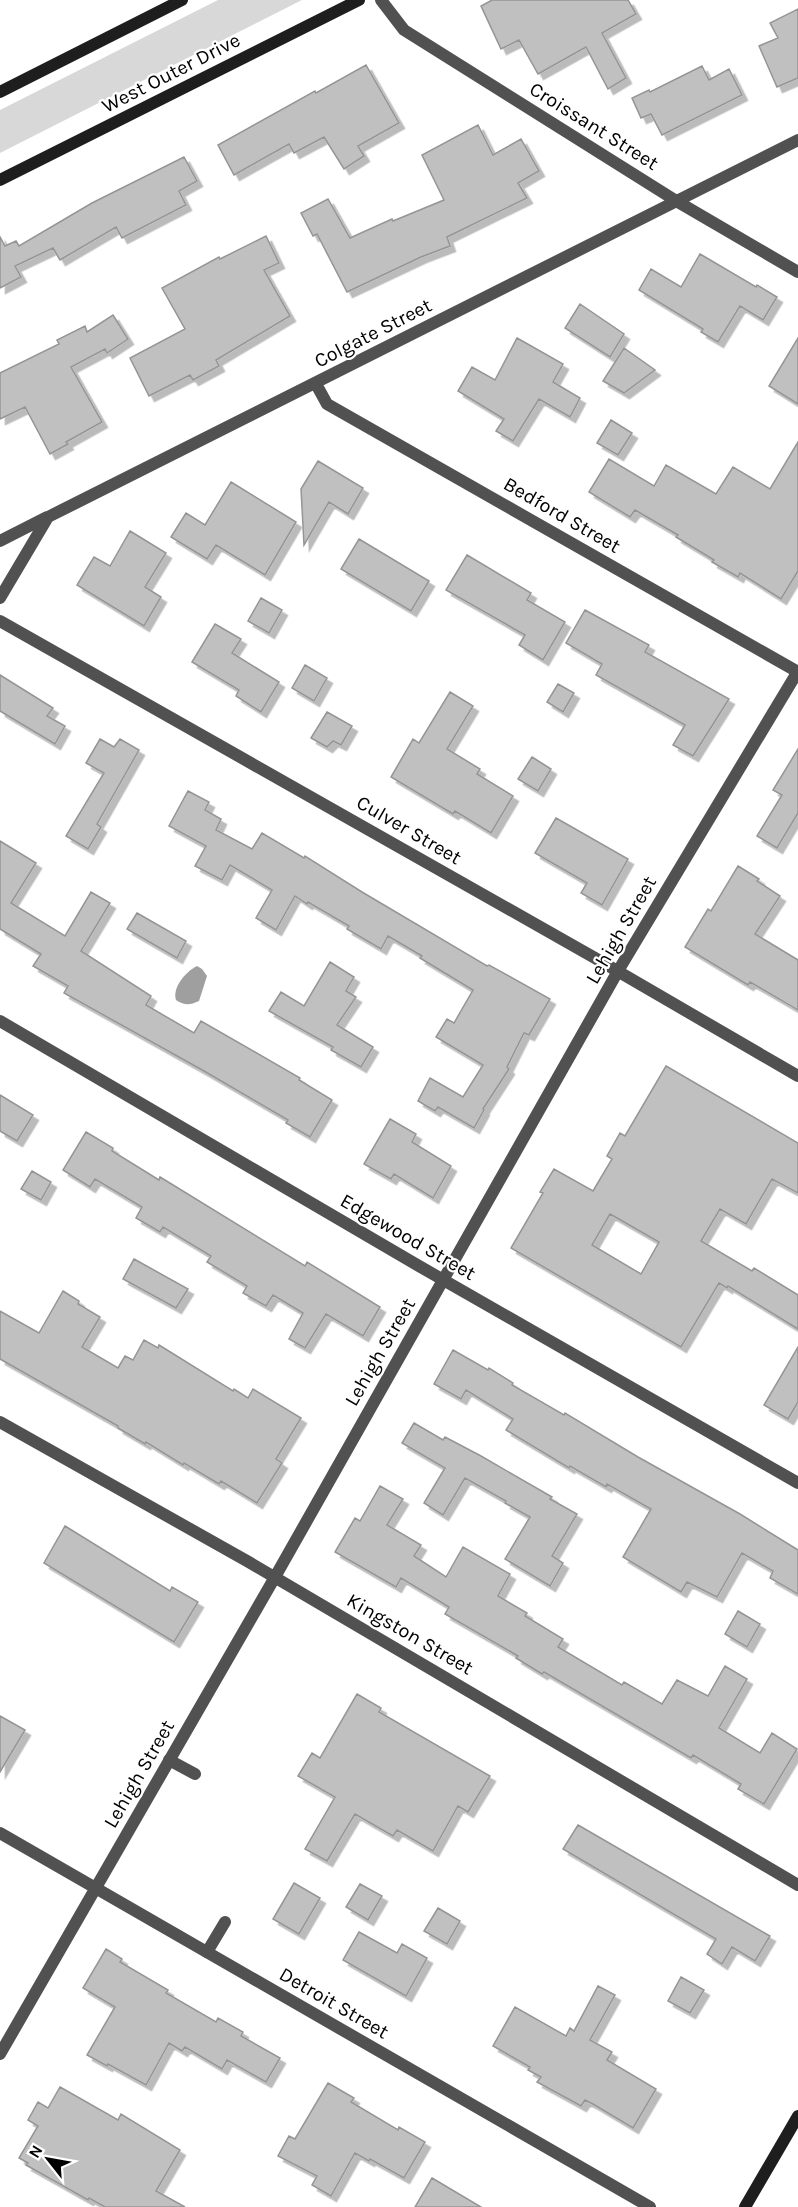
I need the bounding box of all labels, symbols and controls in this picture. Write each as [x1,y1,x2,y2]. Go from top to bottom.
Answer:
street label: West Outer Drive [98,28,244,118]
street label: Croissant Street [525,77,663,175]
street label: Colgate Street [311,293,436,372]
street label: Bedford Street [499,472,625,558]
street label: Culver Street [353,791,466,869]
street label: Lehigh Street [581,872,661,988]
street label: Edgewood Street [336,1189,480,1285]
street label: Lehigh Street [340,1294,420,1410]
street label: Kingston Street [343,1589,478,1680]
street label: Lehigh Street [99,1716,179,1832]
street label: Detroit Street [275,1962,393,2044]
north arrow [18,2129,78,2189]
text: N [24,2142,47,2161]

